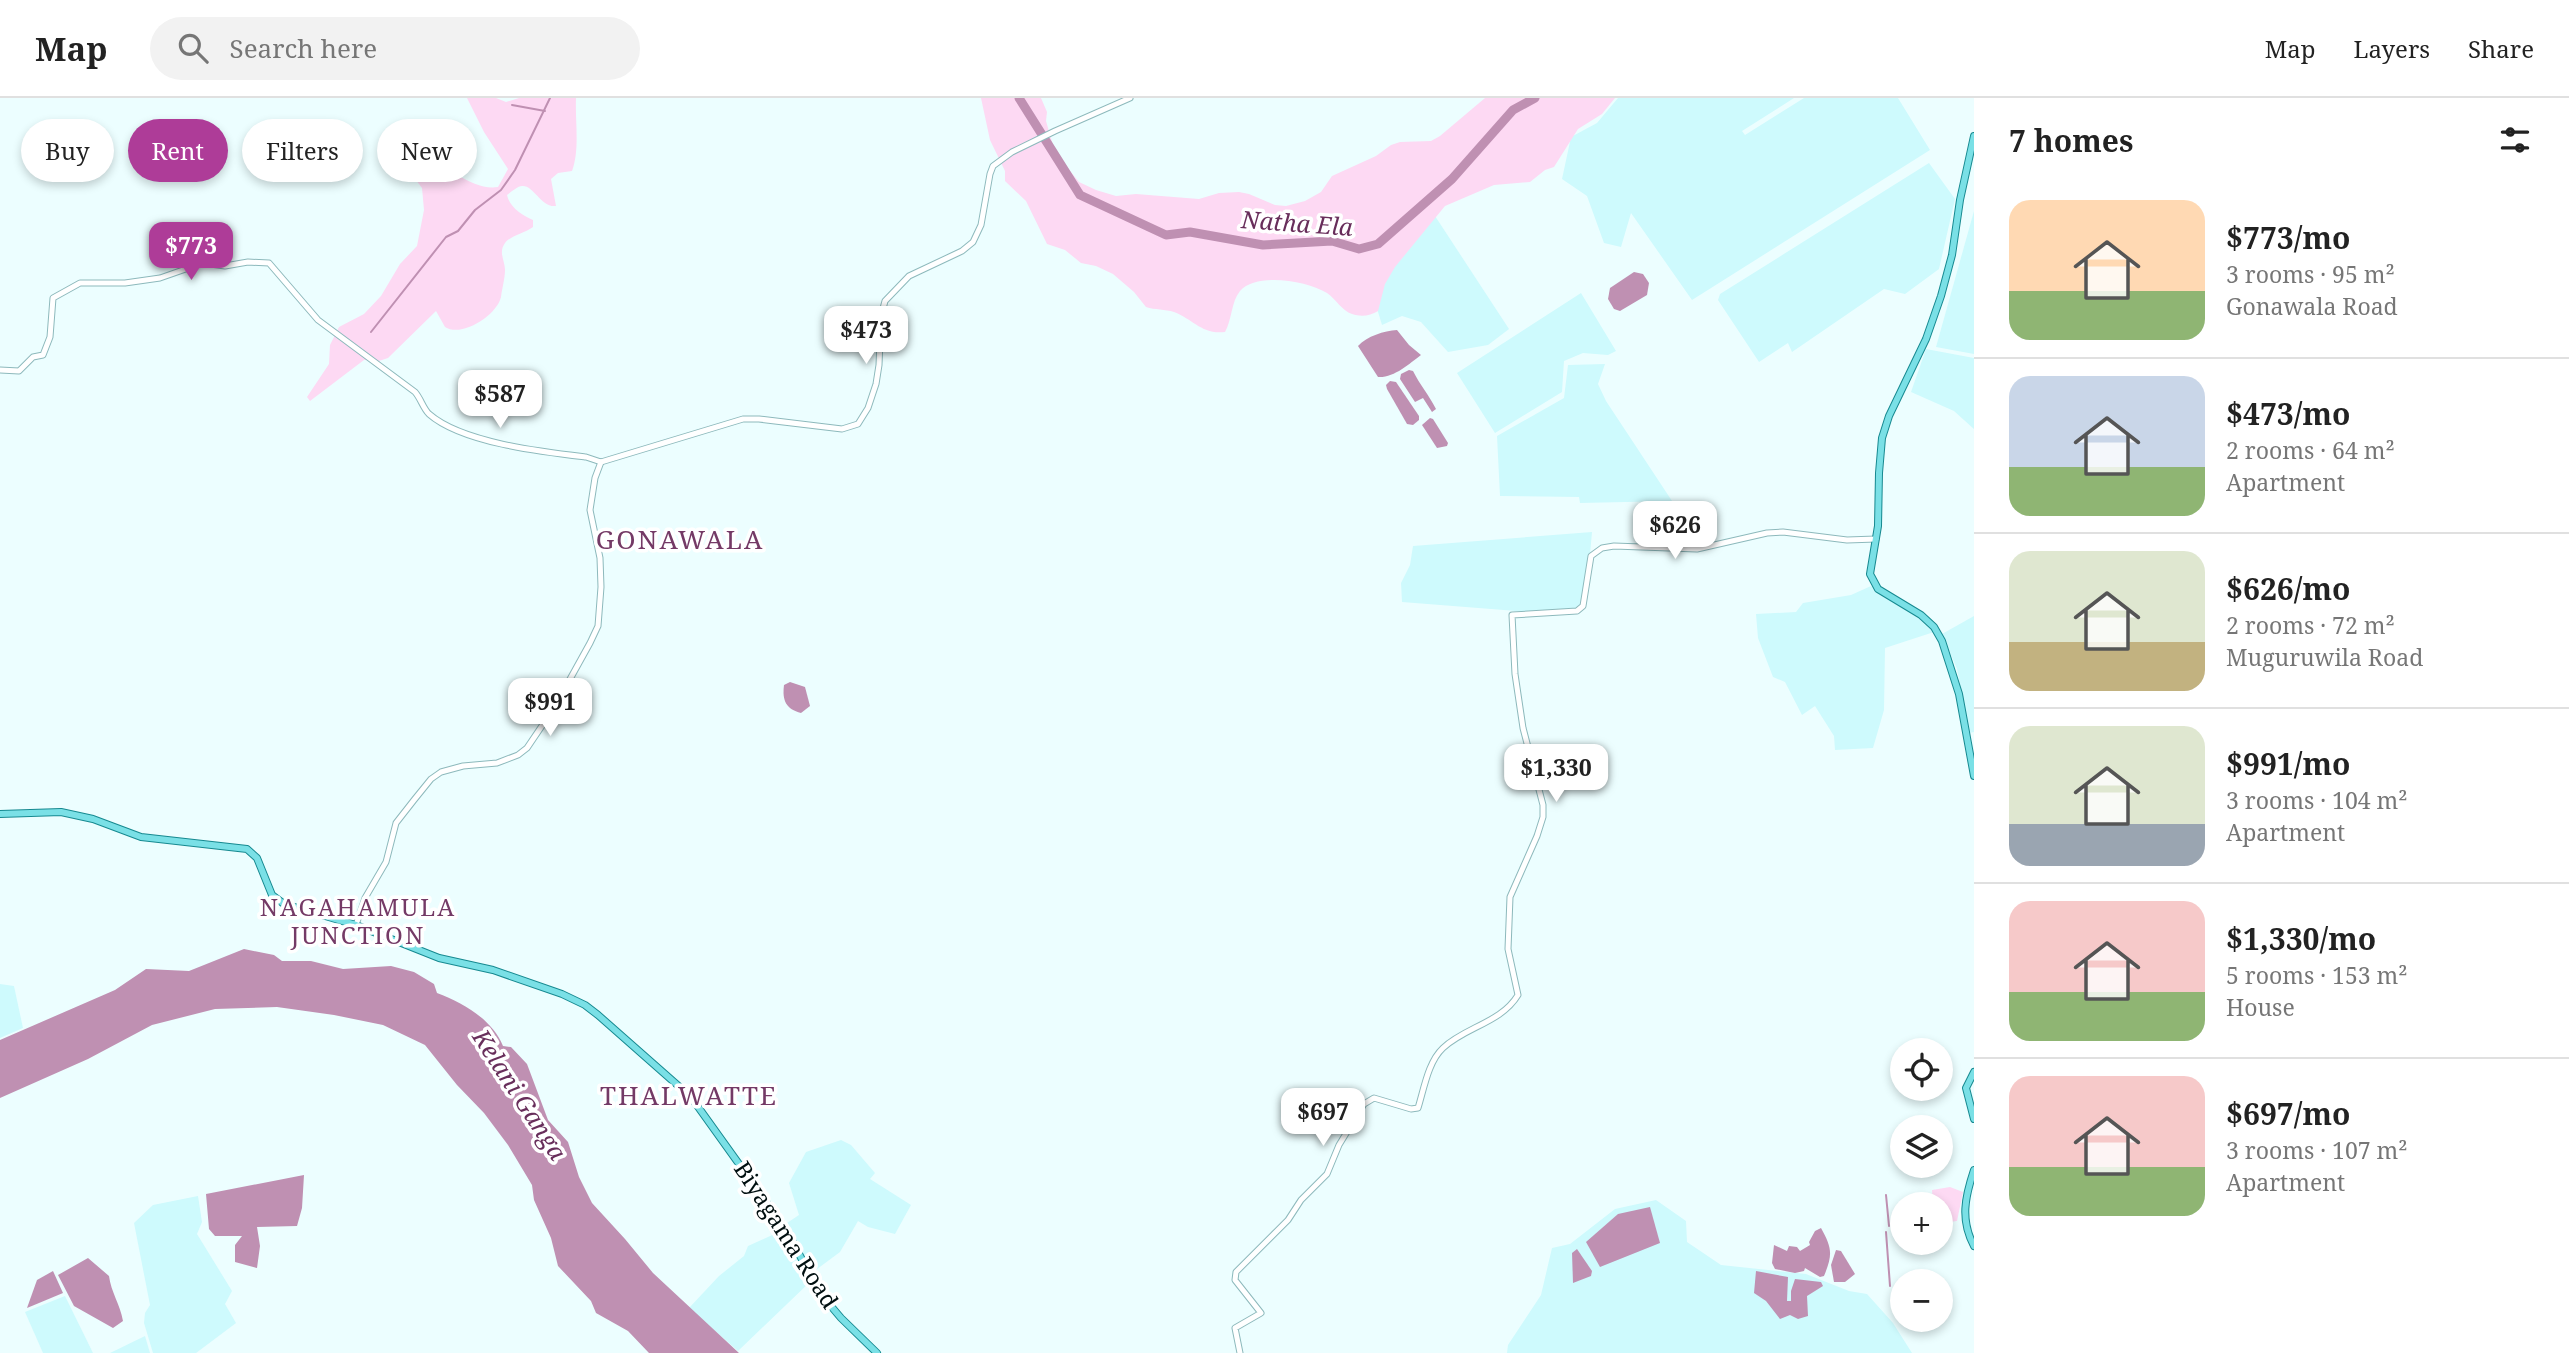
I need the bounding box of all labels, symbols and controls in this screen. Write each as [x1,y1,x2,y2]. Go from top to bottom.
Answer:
search box [150,17,640,80]
text: Map [35,26,108,71]
icon: search [174,29,212,67]
text: Search here [230,30,377,66]
text: Map [2265,32,2316,65]
text: Layers [2354,32,2430,65]
text: Share [2468,32,2534,65]
chip: Buy [21,119,114,182]
chip: Rent [128,119,228,182]
chip: Filters [242,119,363,182]
chip: New [377,119,477,182]
text: 7 homes [2009,120,2133,161]
icon: filters [2496,121,2534,159]
water label: Natha Ela [1239,202,1354,243]
text: $773/mo [2226,217,2350,258]
pin: $773 [150,222,232,282]
icon: home [2065,228,2149,312]
text: $773 [165,229,217,261]
text: 3 rooms · 95 m² [2226,258,2395,290]
text: Gonawala Road [2226,290,2398,322]
pin: $473 [825,306,907,366]
text: $473 [840,313,892,345]
pin: $587 [459,370,541,430]
text: $587 [474,377,526,409]
text: $473/mo [2226,393,2350,434]
icon: home [2065,404,2149,488]
text: 2 rooms · 64 m² [2226,434,2395,466]
text: Apartment [2226,466,2345,498]
pin: $626 [1634,502,1716,561]
text: $626 [1649,508,1701,540]
district label: GONAWALA [596,521,764,557]
text: $626/mo [2226,568,2350,609]
icon: home [2065,579,2149,663]
text: 2 rooms · 72 m² [2226,609,2395,641]
text: Muguruwila Road [2226,641,2423,673]
pin: $991 [509,678,591,738]
text: $991 [524,685,576,717]
text: $991/mo [2226,743,2350,784]
pin: $1,330 [1499,744,1613,804]
text: $1,330 [1520,751,1592,783]
icon: home [2065,754,2149,838]
text: 3 rooms · 104 m² [2226,784,2408,816]
text: Apartment [2226,816,2345,848]
district label: NAGAHAMULA JUNCTION [260,890,456,951]
text: $1,330/mo [2226,918,2376,959]
icon: home [2065,929,2149,1013]
text: 5 rooms · 153 m² [2226,959,2408,991]
text: House [2226,991,2295,1023]
water label: Kelani Ganga [465,1021,575,1166]
map controls [1890,1038,1953,1332]
button: locate [1890,1038,1953,1101]
district label: THALWATTE [600,1077,778,1113]
pin: $697 [1282,1088,1364,1148]
text: $697/mo [2226,1093,2350,1134]
text: $697 [1297,1095,1349,1127]
icon: home [2065,1104,2149,1188]
button: layers [1890,1115,1953,1178]
text: 3 rooms · 107 m² [2226,1134,2408,1166]
street label: Biyagama Road [727,1155,846,1314]
text: Apartment [2226,1166,2345,1198]
button: + [1890,1192,1953,1255]
button: − [1890,1269,1953,1332]

